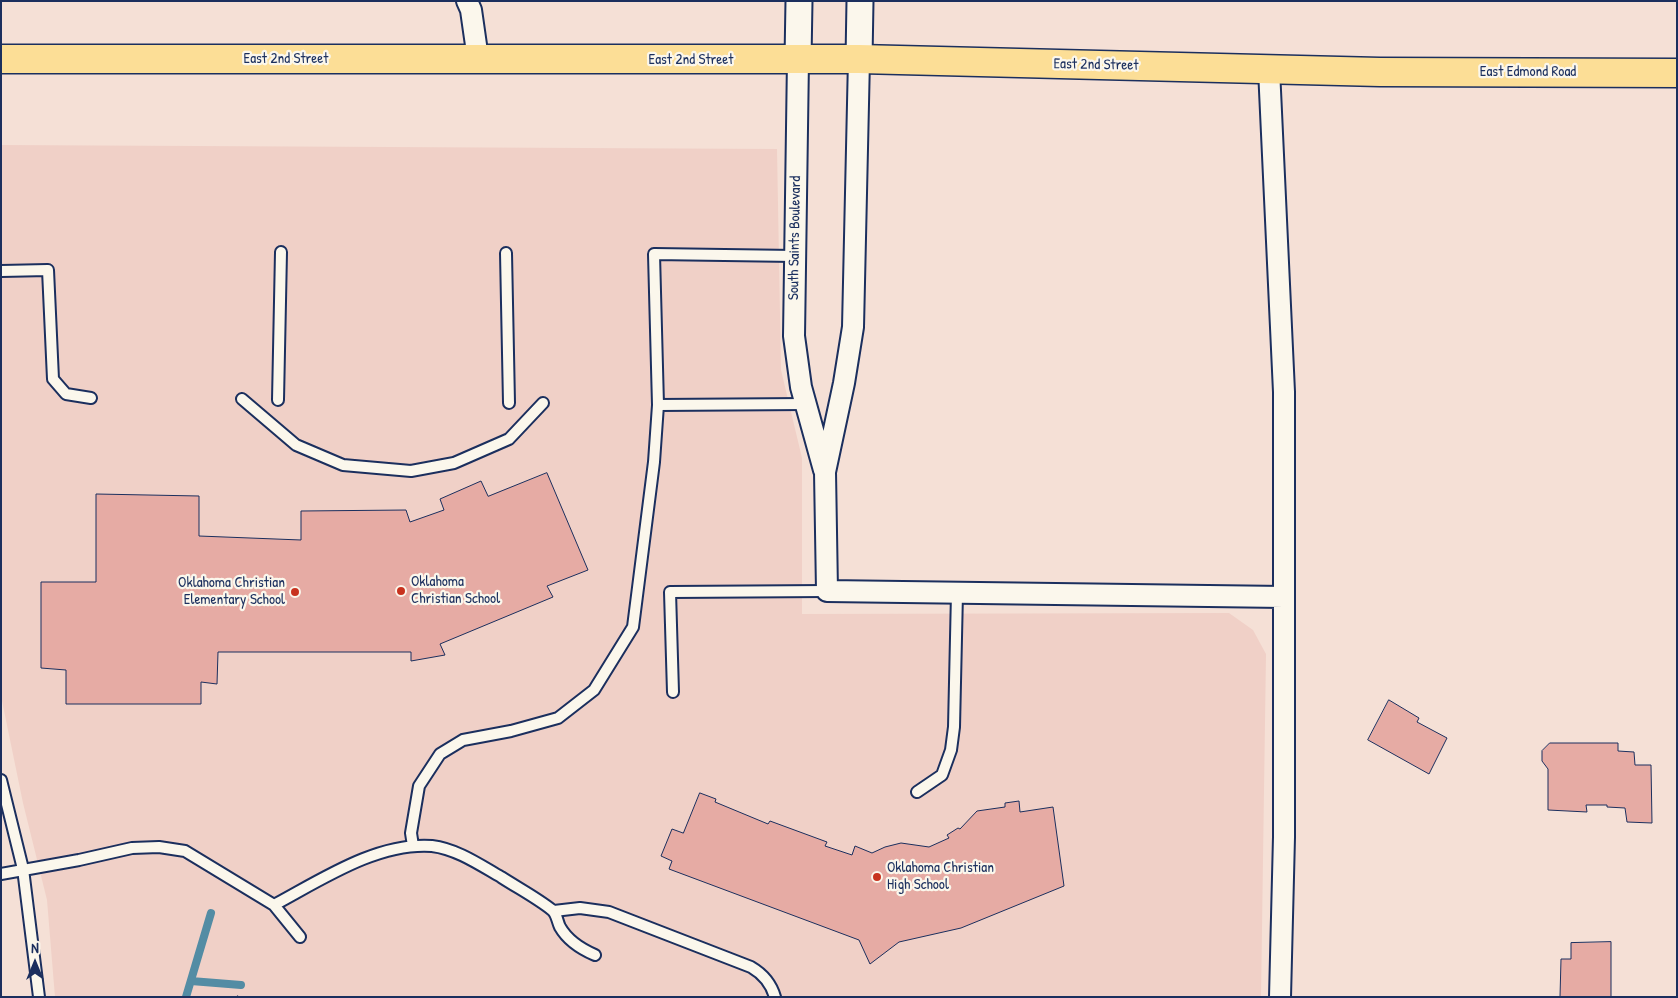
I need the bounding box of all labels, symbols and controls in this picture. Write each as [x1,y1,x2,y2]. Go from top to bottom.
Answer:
street label: East 2nd Street [244,50,328,68]
street label: East 2nd Street [649,51,733,69]
street label: East 2nd Street [1053,55,1139,75]
street label: East Edmond Road [1480,63,1576,81]
street label: South Saints Boulevard [785,176,805,300]
place label: Oklahoma Christian School [411,573,500,608]
place label: Oklahoma Christian Elementary School [178,574,285,609]
marker: Oklahoma Christian School [395,585,407,597]
marker: Oklahoma Christian Elementary School [289,586,301,598]
place label: Oklahoma Christian High School [887,859,994,894]
marker: Oklahoma Christian High School [871,871,883,883]
north arrow [10,938,60,988]
text: N [31,938,39,957]

